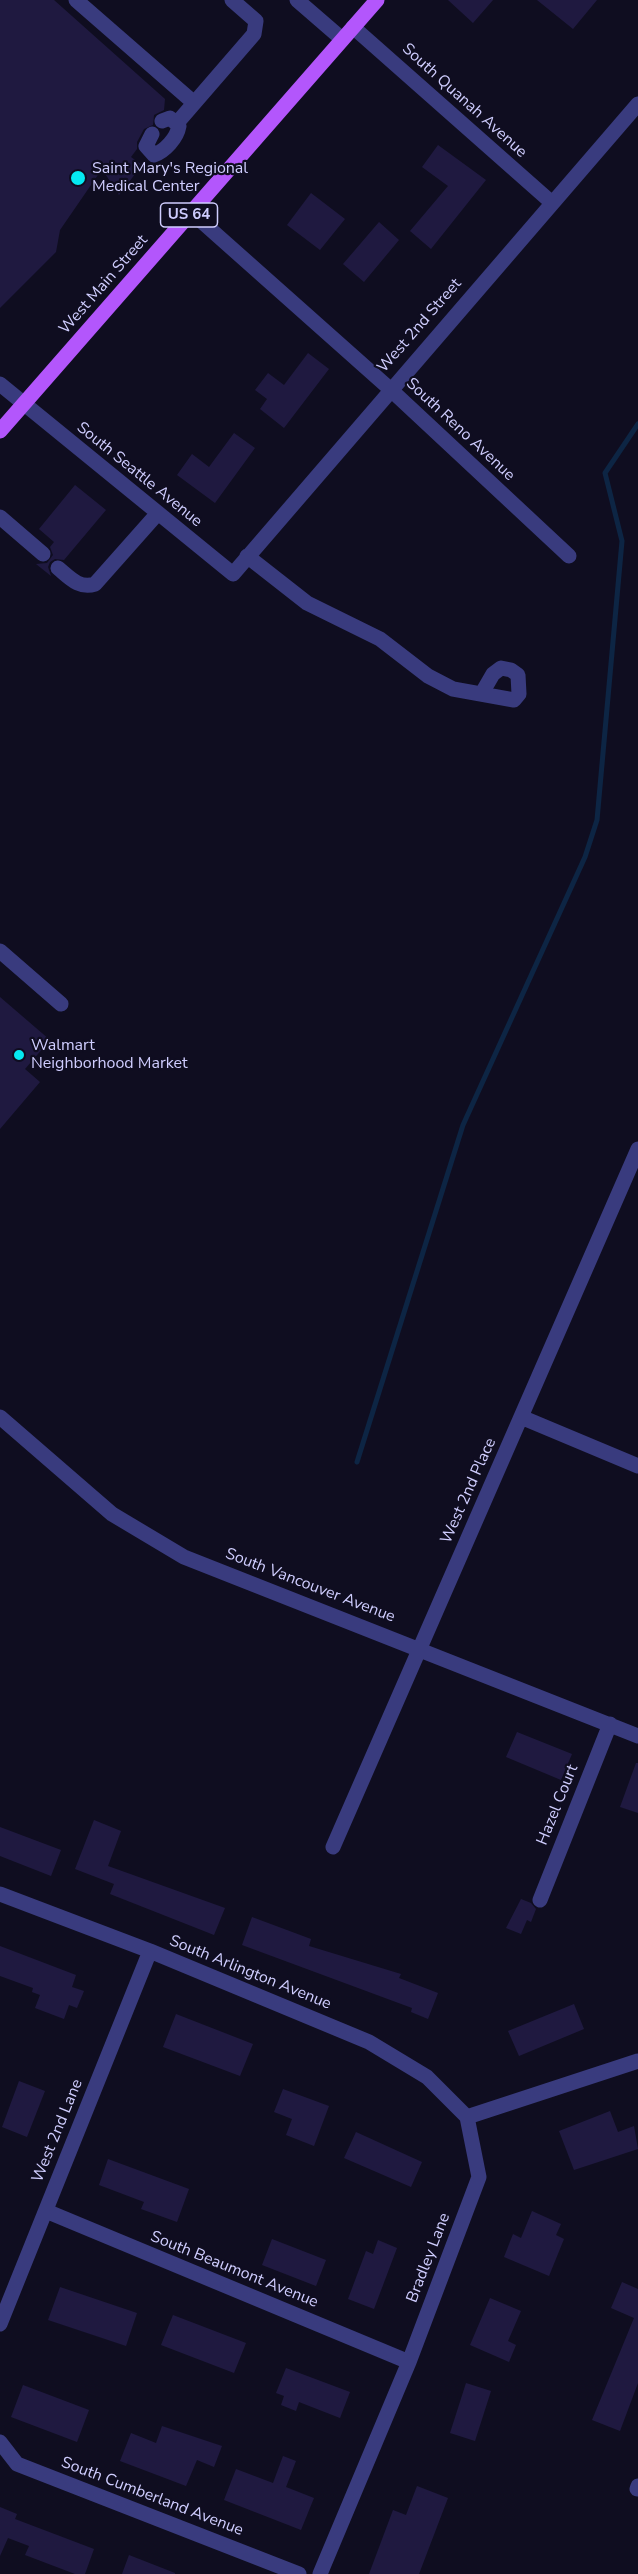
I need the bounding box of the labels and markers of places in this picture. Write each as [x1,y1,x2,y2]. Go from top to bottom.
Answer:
place label: Saint Mary's Regional Medical Center [92,159,248,197]
marker: Saint Mary's Regional Medical Center [69,169,87,187]
place label: Walmart Neighborhood Market [31,1036,188,1074]
marker: Walmart Neighborhood Market [12,1048,26,1062]

